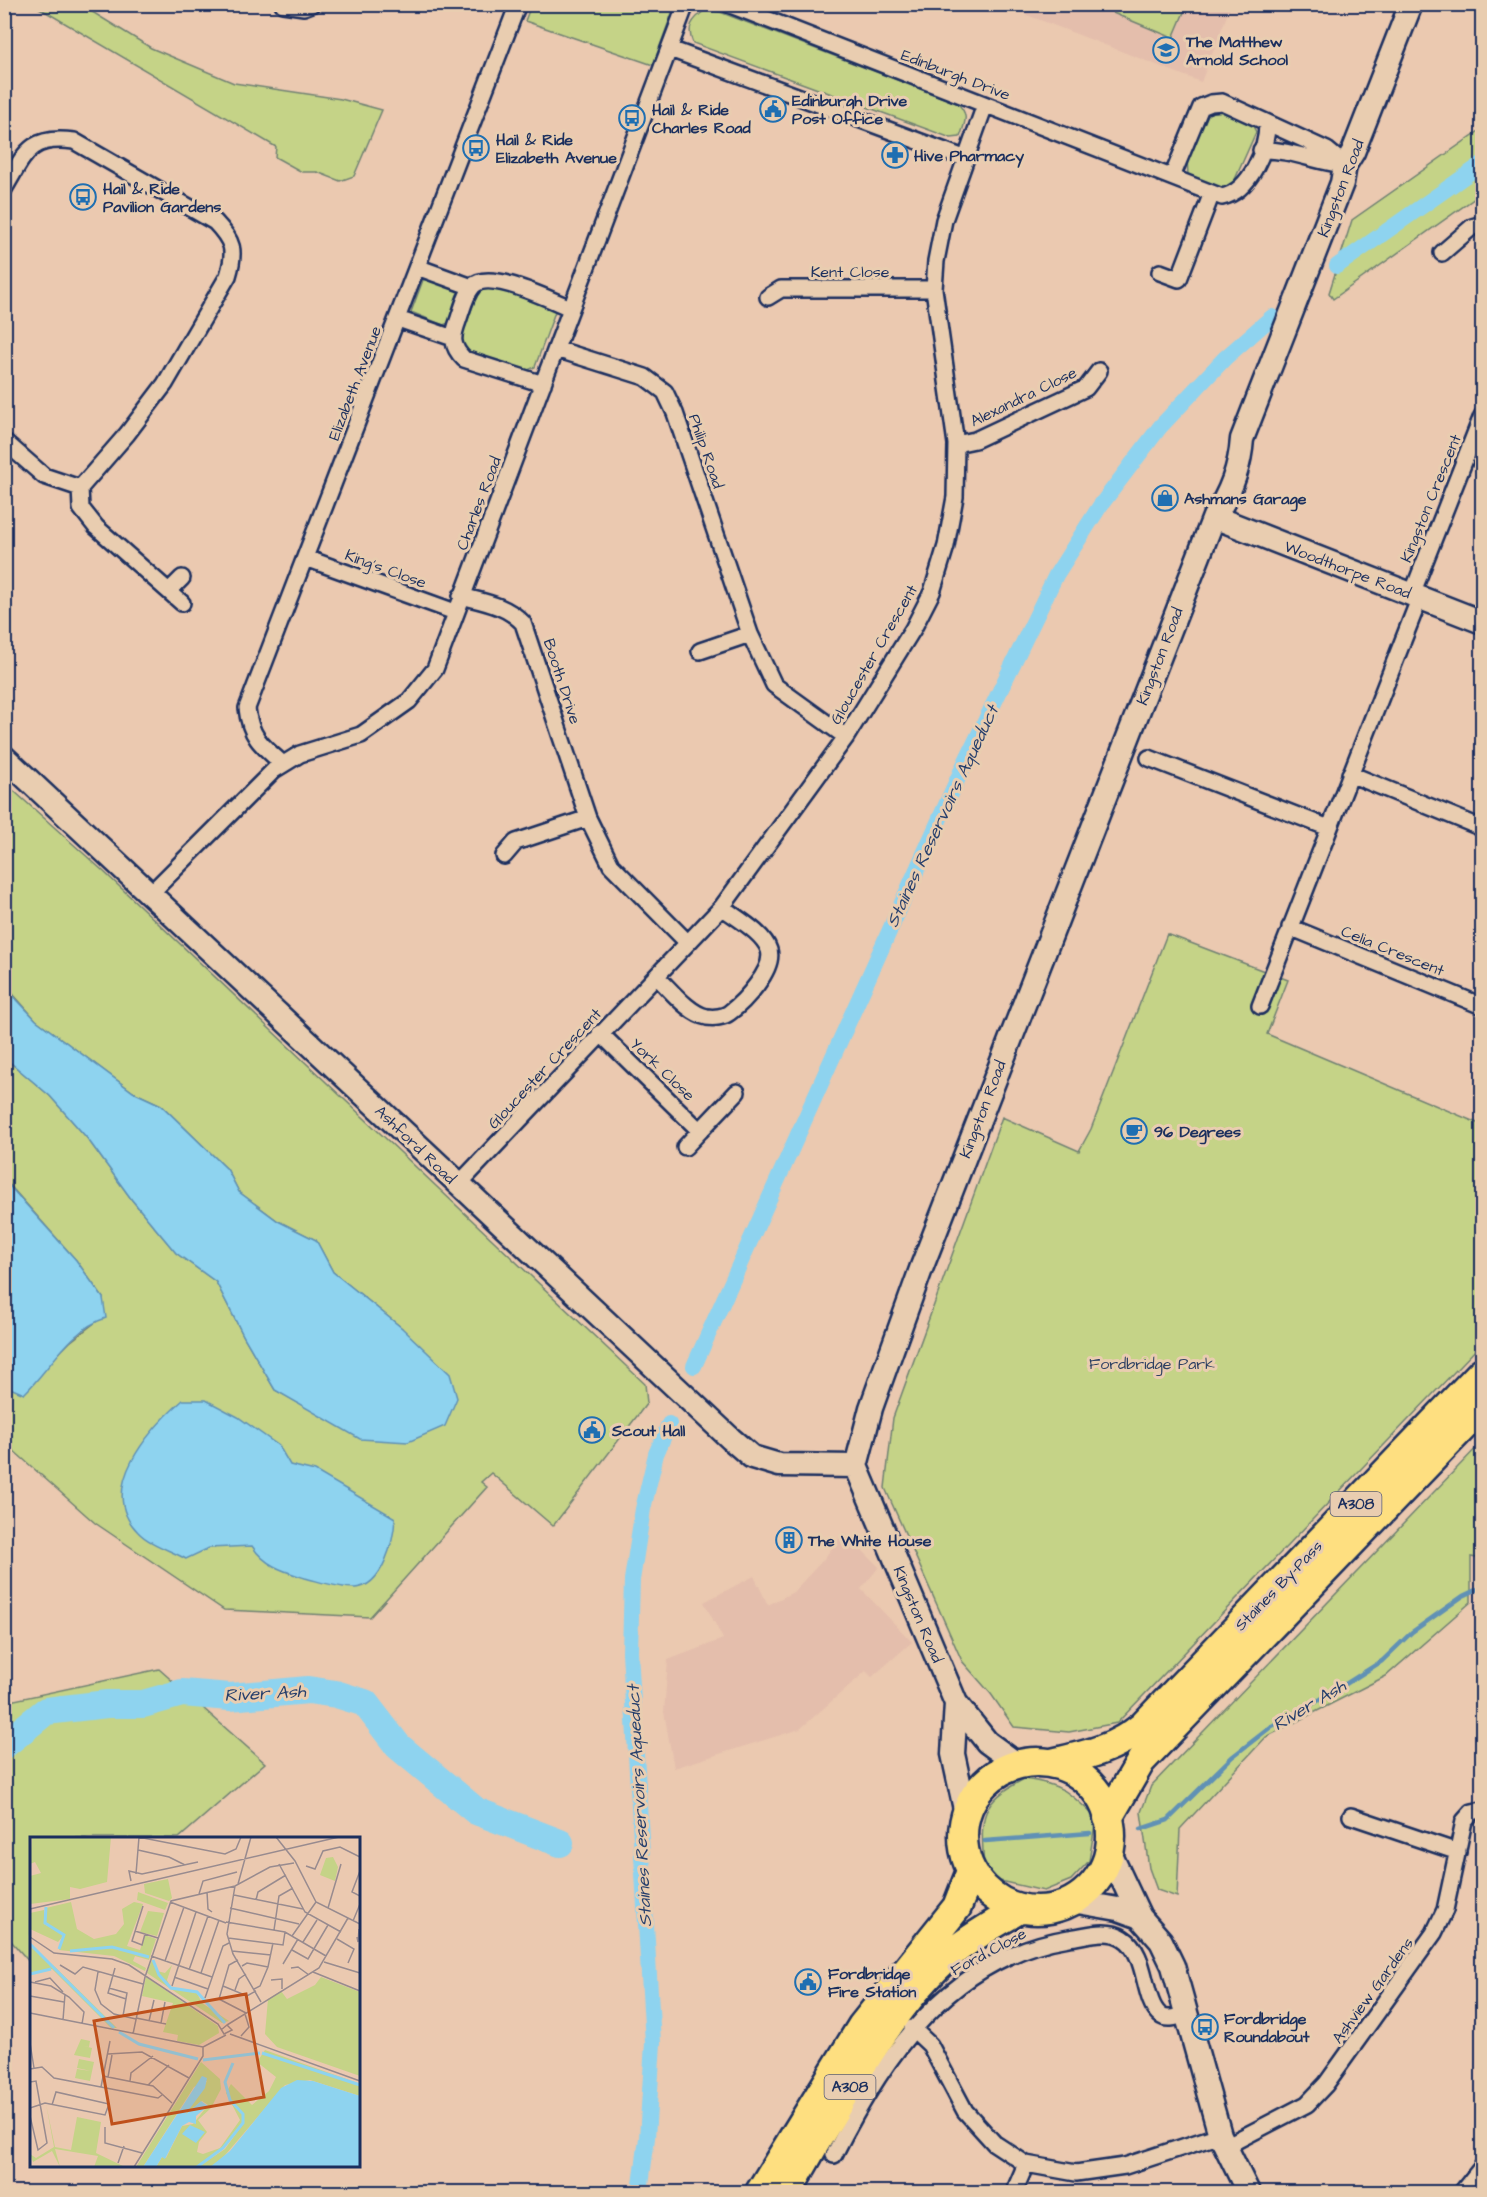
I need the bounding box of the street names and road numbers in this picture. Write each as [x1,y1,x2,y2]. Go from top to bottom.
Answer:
street label: Edinburgh Drive [898,44,1014,107]
street label: Kingston Road [1312,136,1371,241]
street label: Kent Close [811,261,890,283]
street label: Elizabeth Avenue [323,323,387,444]
street label: Alexandra Close [966,361,1081,432]
street label: Philip Road [683,411,729,492]
street label: Kingston Crescent [1395,431,1468,566]
street label: Charles Road [451,453,507,553]
street label: Woodthorpe Road [1281,536,1414,604]
street label: King's Close [342,544,430,595]
street label: Gloucester Crescent [825,580,923,728]
street label: Kingston Road [1131,604,1190,709]
street label: Booth Drive [538,636,586,727]
street label: Celia Crescent [1338,920,1448,982]
street label: Gloucester Crescent [483,1003,607,1134]
street label: York Close [625,1033,700,1106]
street label: Kingston Road [954,1057,1013,1162]
street label: Ashford Road [370,1100,461,1189]
road number: A308 [1330,1492,1382,1516]
street label: Staines By-Pass [1230,1536,1328,1636]
street label: Kingston Road [887,1563,948,1666]
street label: Ford Close [947,1923,1031,1981]
street label: Ashview Gardens [1327,1933,1419,2048]
road number: A308 [824,2075,876,2099]

